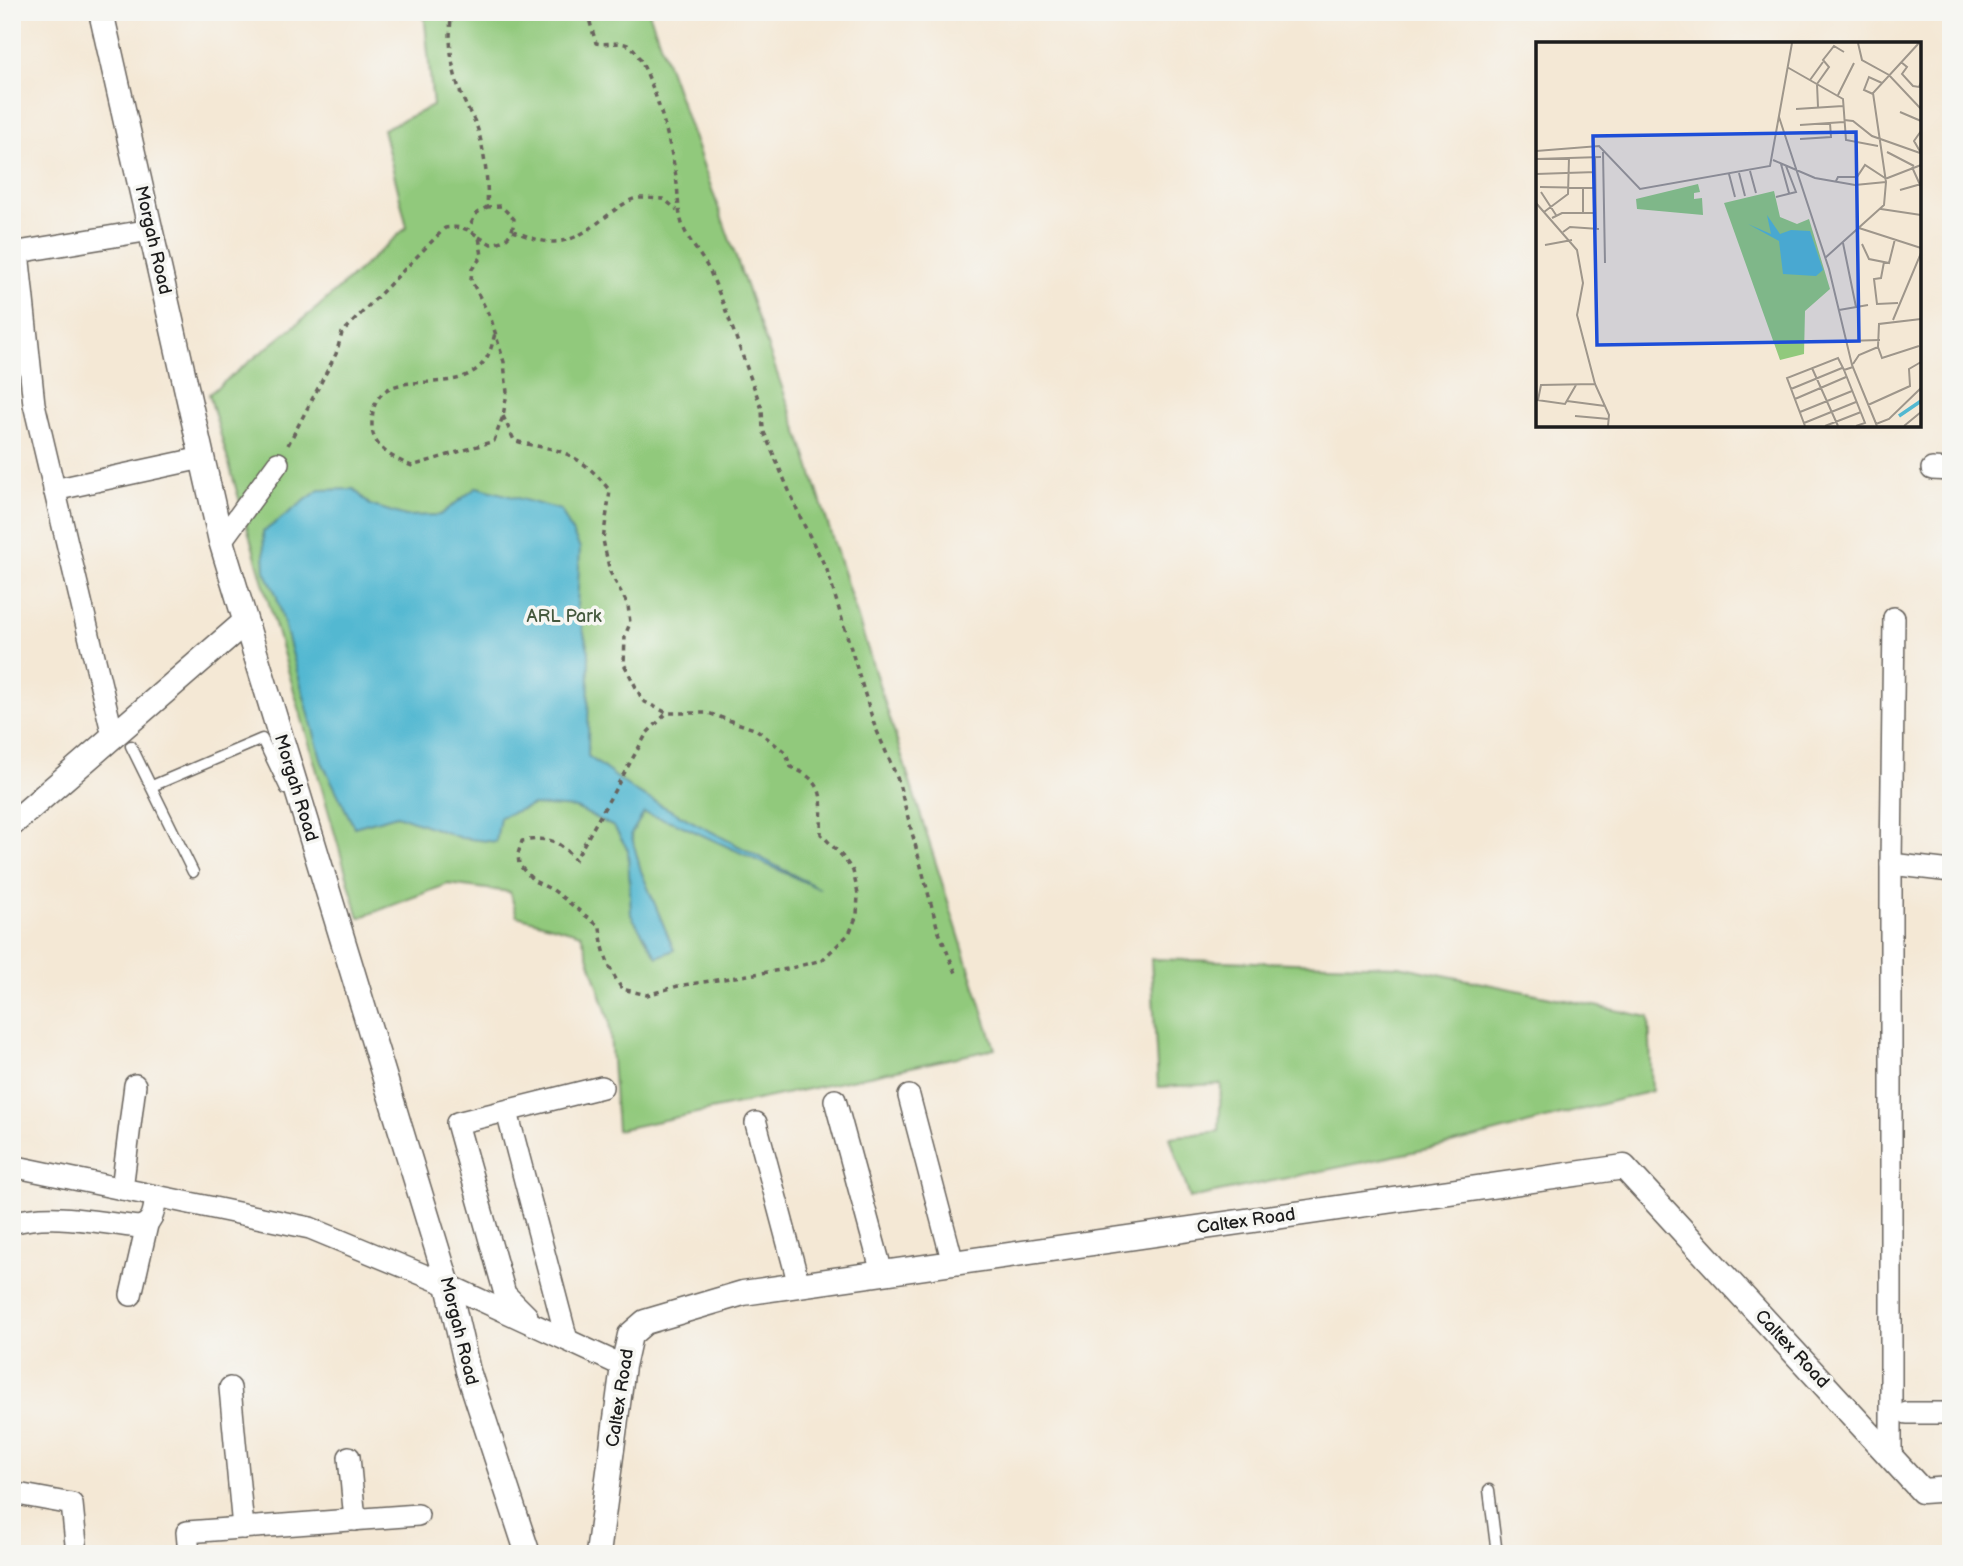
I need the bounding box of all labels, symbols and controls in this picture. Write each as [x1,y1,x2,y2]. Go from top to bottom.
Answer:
inset map [1536,42,1921,427]
street label: Morgah Road [130,184,176,296]
park label: ARL Park [526,606,602,627]
street label: Morgah Road [270,732,322,844]
street label: Caltex Road [1195,1204,1297,1238]
street label: Morgah Road [435,1275,483,1387]
street label: Caltex Road [1750,1306,1834,1392]
street label: Caltex Road [602,1347,638,1449]

